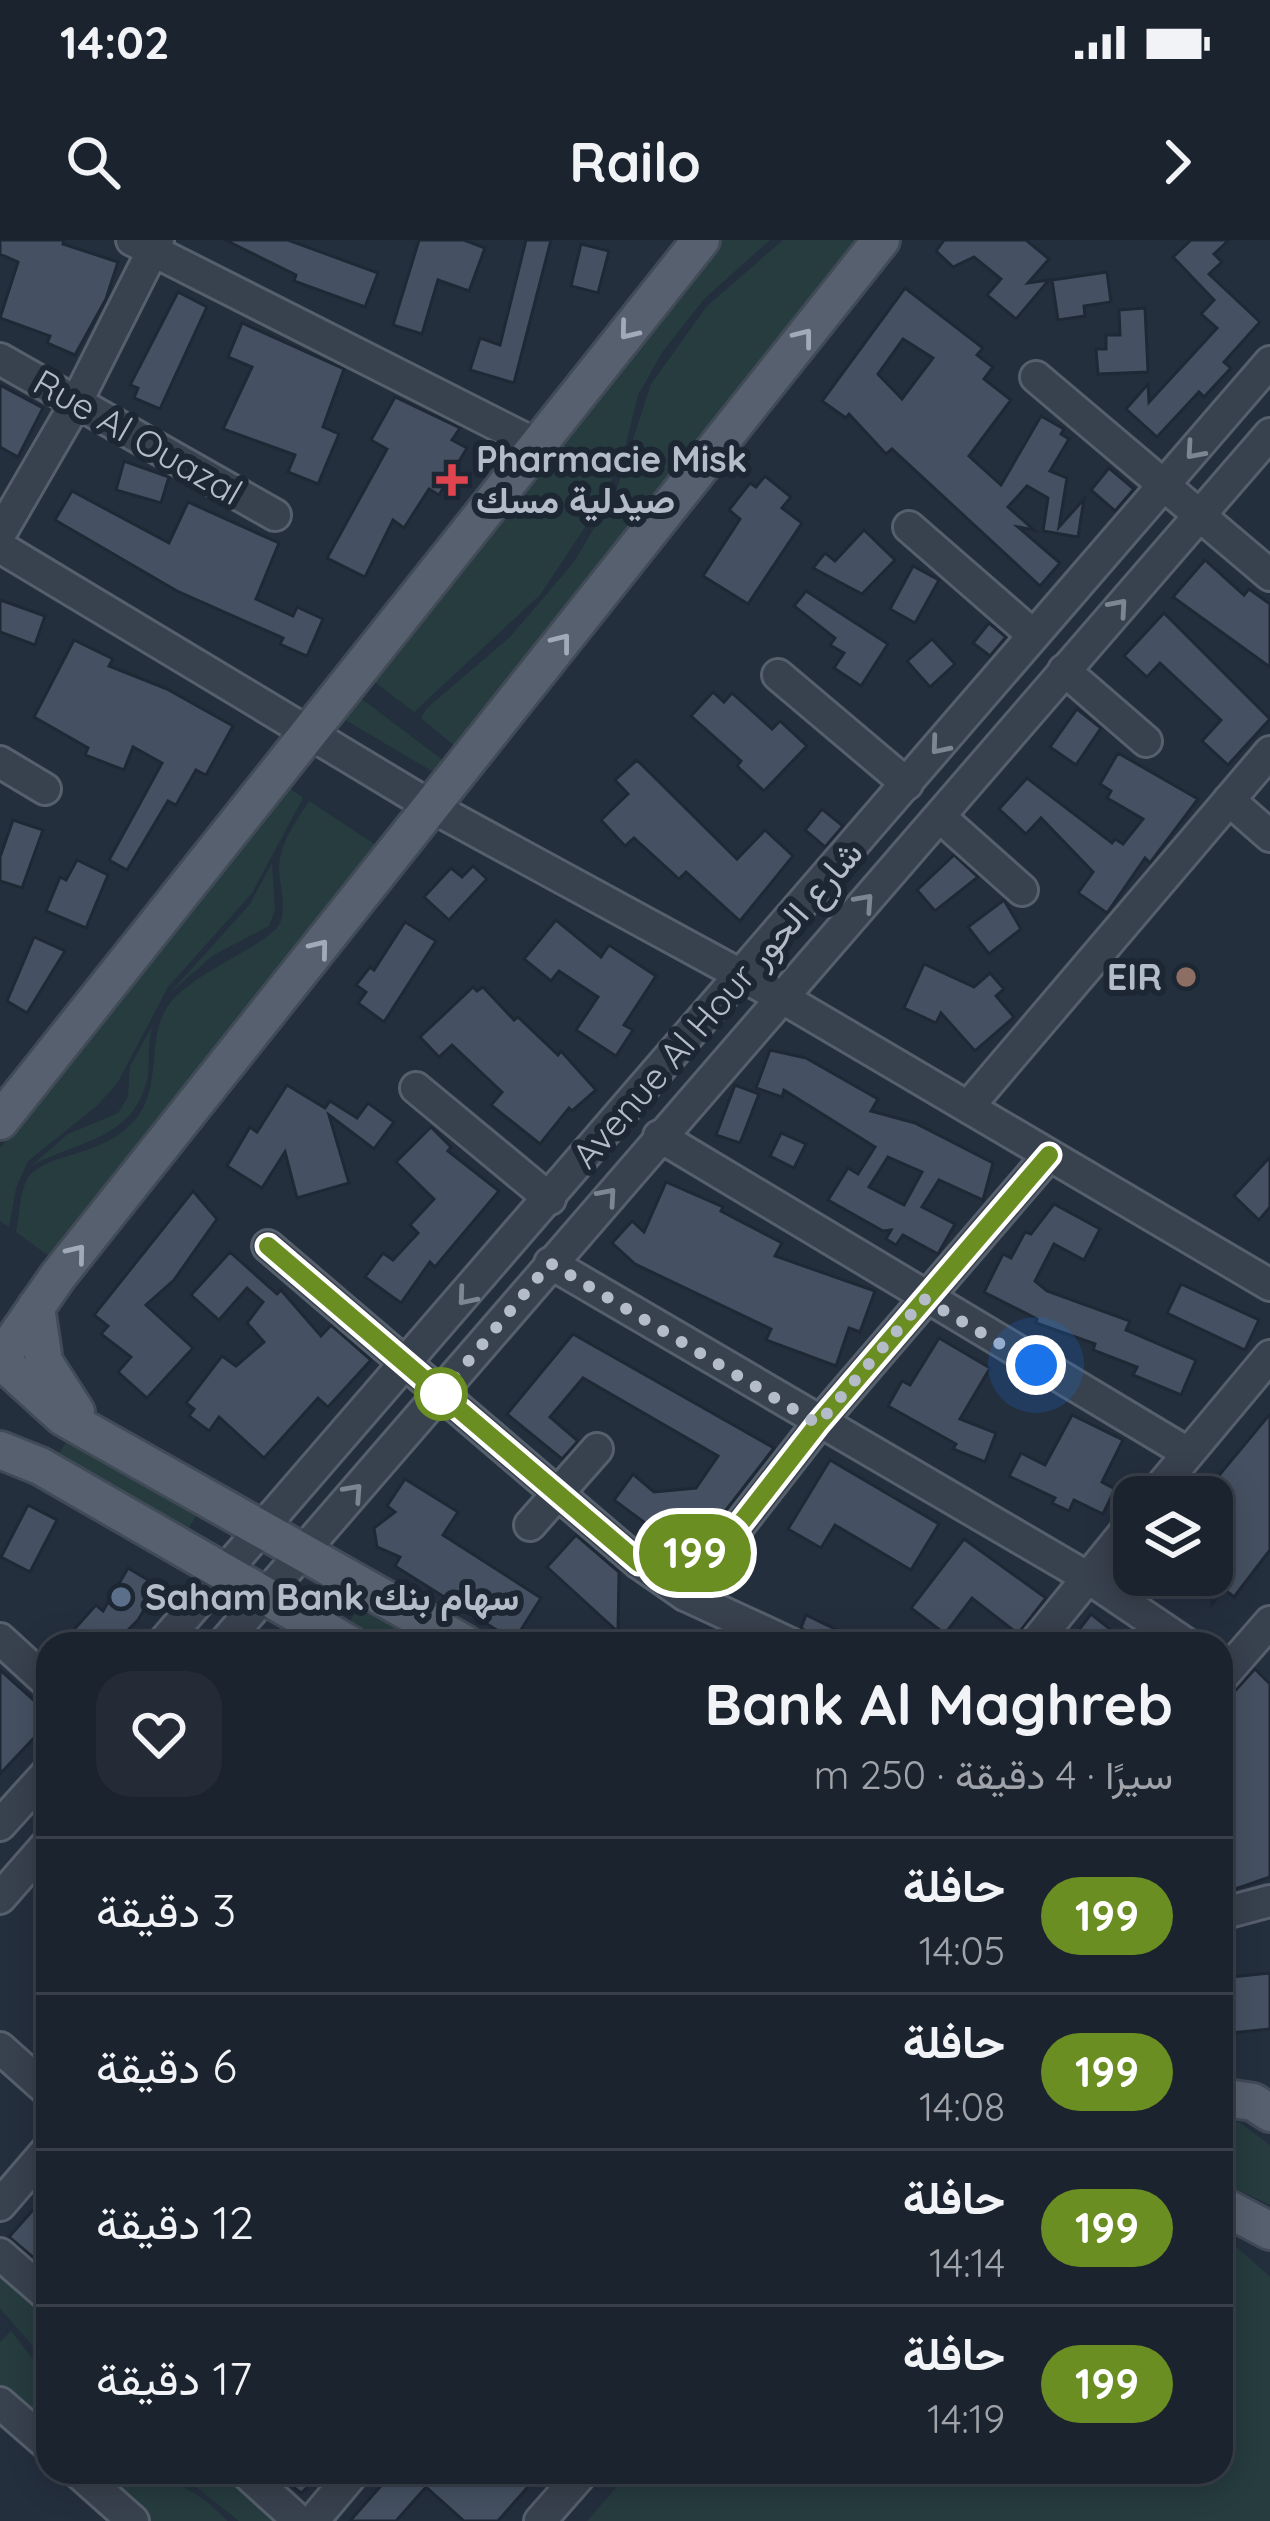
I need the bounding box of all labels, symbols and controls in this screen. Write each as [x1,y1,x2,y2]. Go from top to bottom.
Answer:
text: 14:02 [60,14,170,70]
text: Railo [569,128,701,196]
icon: search [60,129,126,195]
icon: forward [1144,129,1210,195]
one-way arrow [621,318,642,340]
one-way arrow [790,328,811,350]
street label: Rue Al Ouazal [26,359,250,514]
place label: Pharmacie Misk صيدلية مسك [476,436,747,522]
one-way arrow [1186,437,1208,459]
marker: Pharmacie Misk صيدلية مسك [439,467,465,493]
one-way arrow [1105,599,1126,621]
one-way arrow [548,634,569,656]
one-way arrow [932,732,954,754]
street label: Avenue Al Hour شارع الحور [562,830,874,1179]
one-way arrow [851,895,872,916]
one-way arrow [306,940,327,962]
place label: EIR [1107,954,1162,999]
marker: EIR [1173,964,1199,990]
one-way arrow [594,1188,615,1210]
one-way arrow [62,1245,84,1267]
one-way arrow [459,1283,481,1305]
your location [1006,1335,1066,1395]
unlabelled marker [416,1369,466,1419]
map controls [1113,1476,1233,1596]
button: layers [1113,1476,1233,1596]
one-way arrow [340,1484,361,1506]
line badge: 199 [626,1514,764,1592]
text: 199 [663,1526,727,1579]
place label: Saham Bank سهام بنك [145,1574,519,1621]
marker: Saham Bank سهام بنك [108,1584,134,1610]
text: Bank Al Maghreb [705,1668,1173,1739]
button: heart [96,1671,222,1797]
text: سيرًا · 4 دقيقة · 250 m [814,1750,1173,1799]
text: حافلة [903,1857,1005,1913]
text: 3 دقيقة [96,1882,236,1938]
text: 199 [1075,1889,1139,1942]
text: 14:05 [919,1926,1005,1975]
text: حافلة [903,2013,1005,2069]
text: 6 دقيقة [96,2038,237,2094]
text: 199 [1075,2045,1139,2098]
text: 14:08 [919,2082,1005,2131]
text: حافلة [903,2169,1005,2225]
text: 12 دقيقة [96,2194,254,2250]
text: 199 [1075,2201,1139,2254]
text: 14:14 [929,2238,1005,2287]
text: حافلة [903,2325,1005,2381]
text: 17 دقيقة [96,2350,252,2406]
text: 199 [1075,2357,1139,2410]
text: 14:19 [927,2394,1005,2443]

